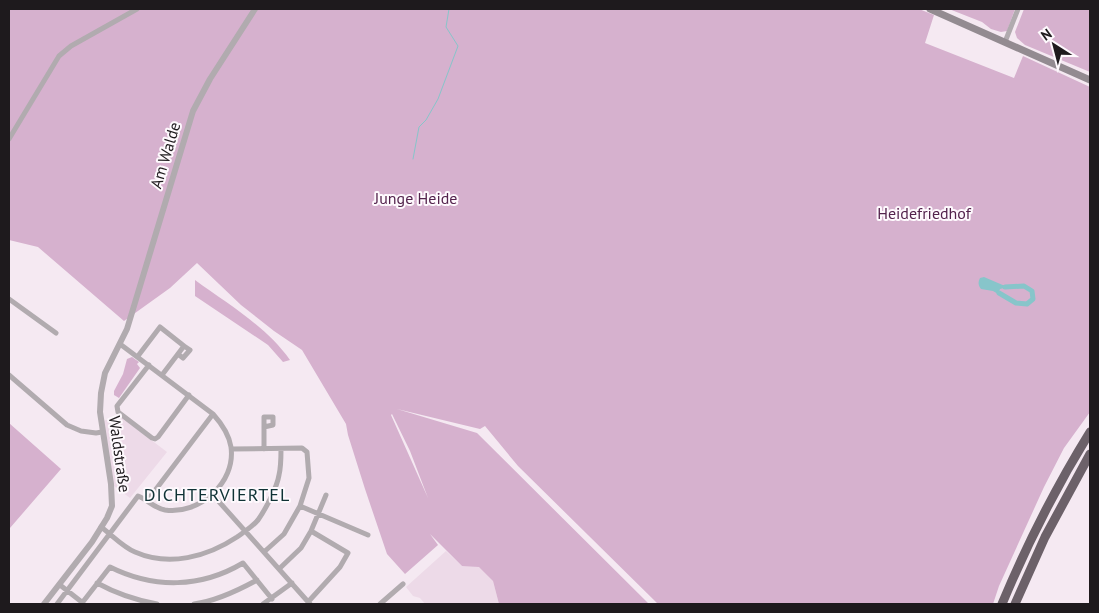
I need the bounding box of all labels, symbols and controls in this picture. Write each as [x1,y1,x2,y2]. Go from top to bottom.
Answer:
north arrow [1029,20,1079,70]
text: N [1037,24,1055,44]
street label: Am Walde [145,119,185,191]
park label: Junge Heide [374,188,457,208]
park label: Heidefriedhof [877,203,972,223]
street label: Waldstraße [105,415,135,493]
district label: DICHTERVIERTEL [144,483,290,506]

